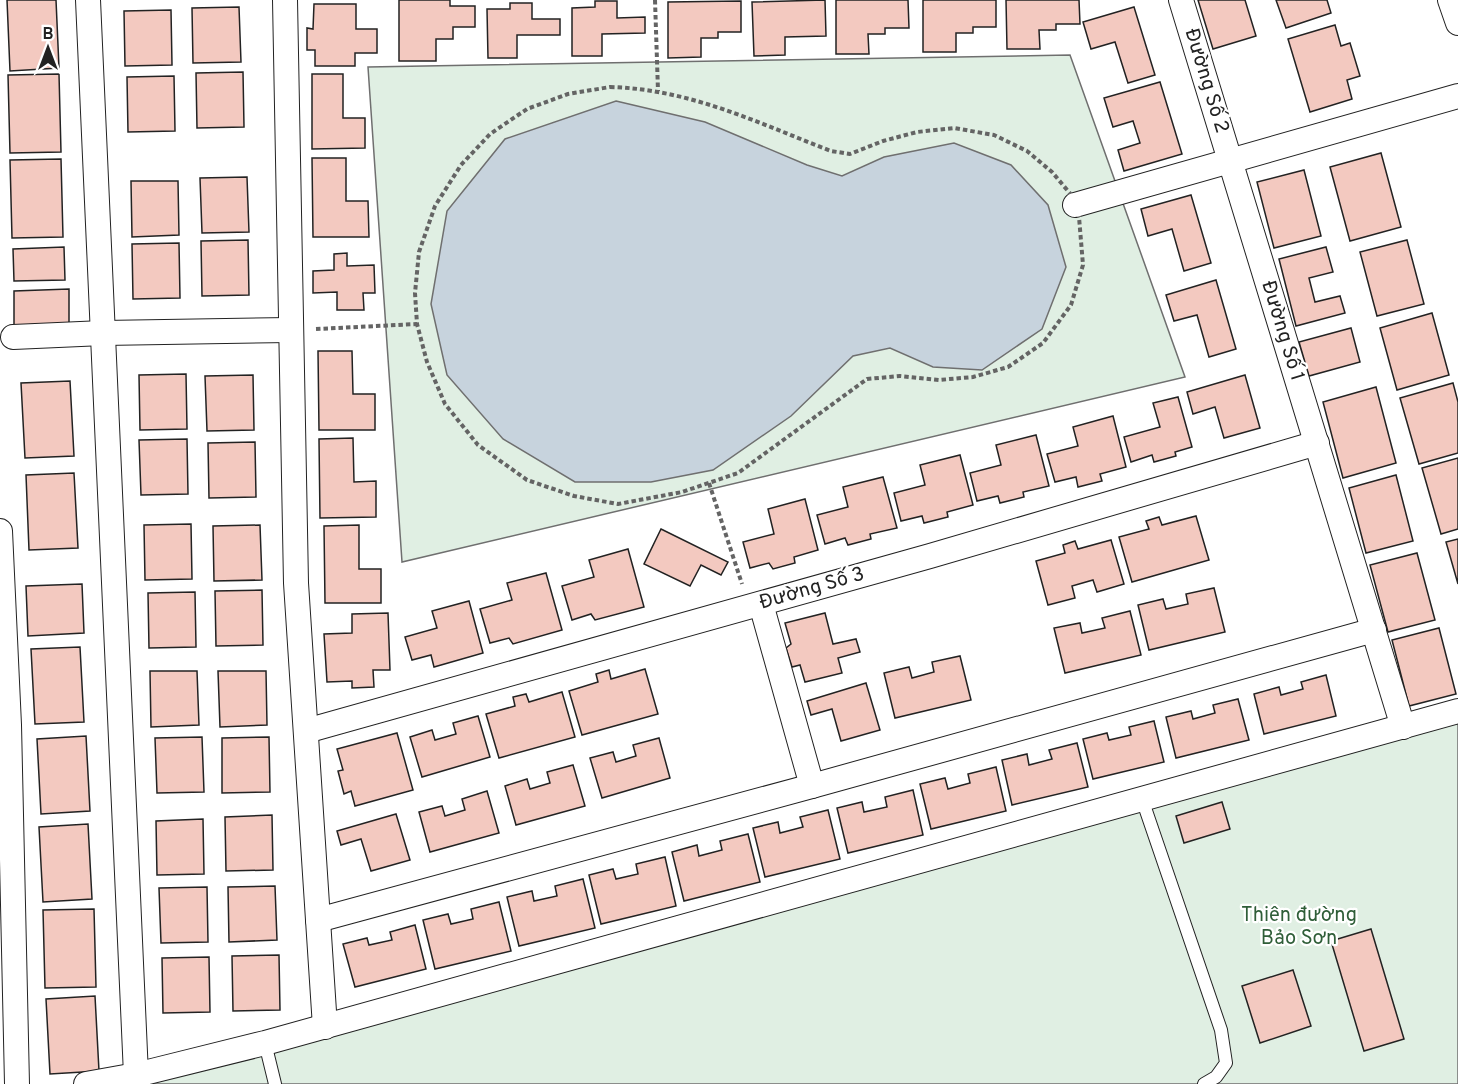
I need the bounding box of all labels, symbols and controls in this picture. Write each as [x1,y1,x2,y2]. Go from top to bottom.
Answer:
north arrow [18,18,78,78]
text: B [42,25,54,45]
street label: Đường Số 2 [1178,25,1235,137]
street label: Đường Số 1 [1254,277,1311,384]
street label: Đường Số 3 [756,561,868,616]
park label: Thiên đường Bảo Sơn [1241,903,1357,952]

